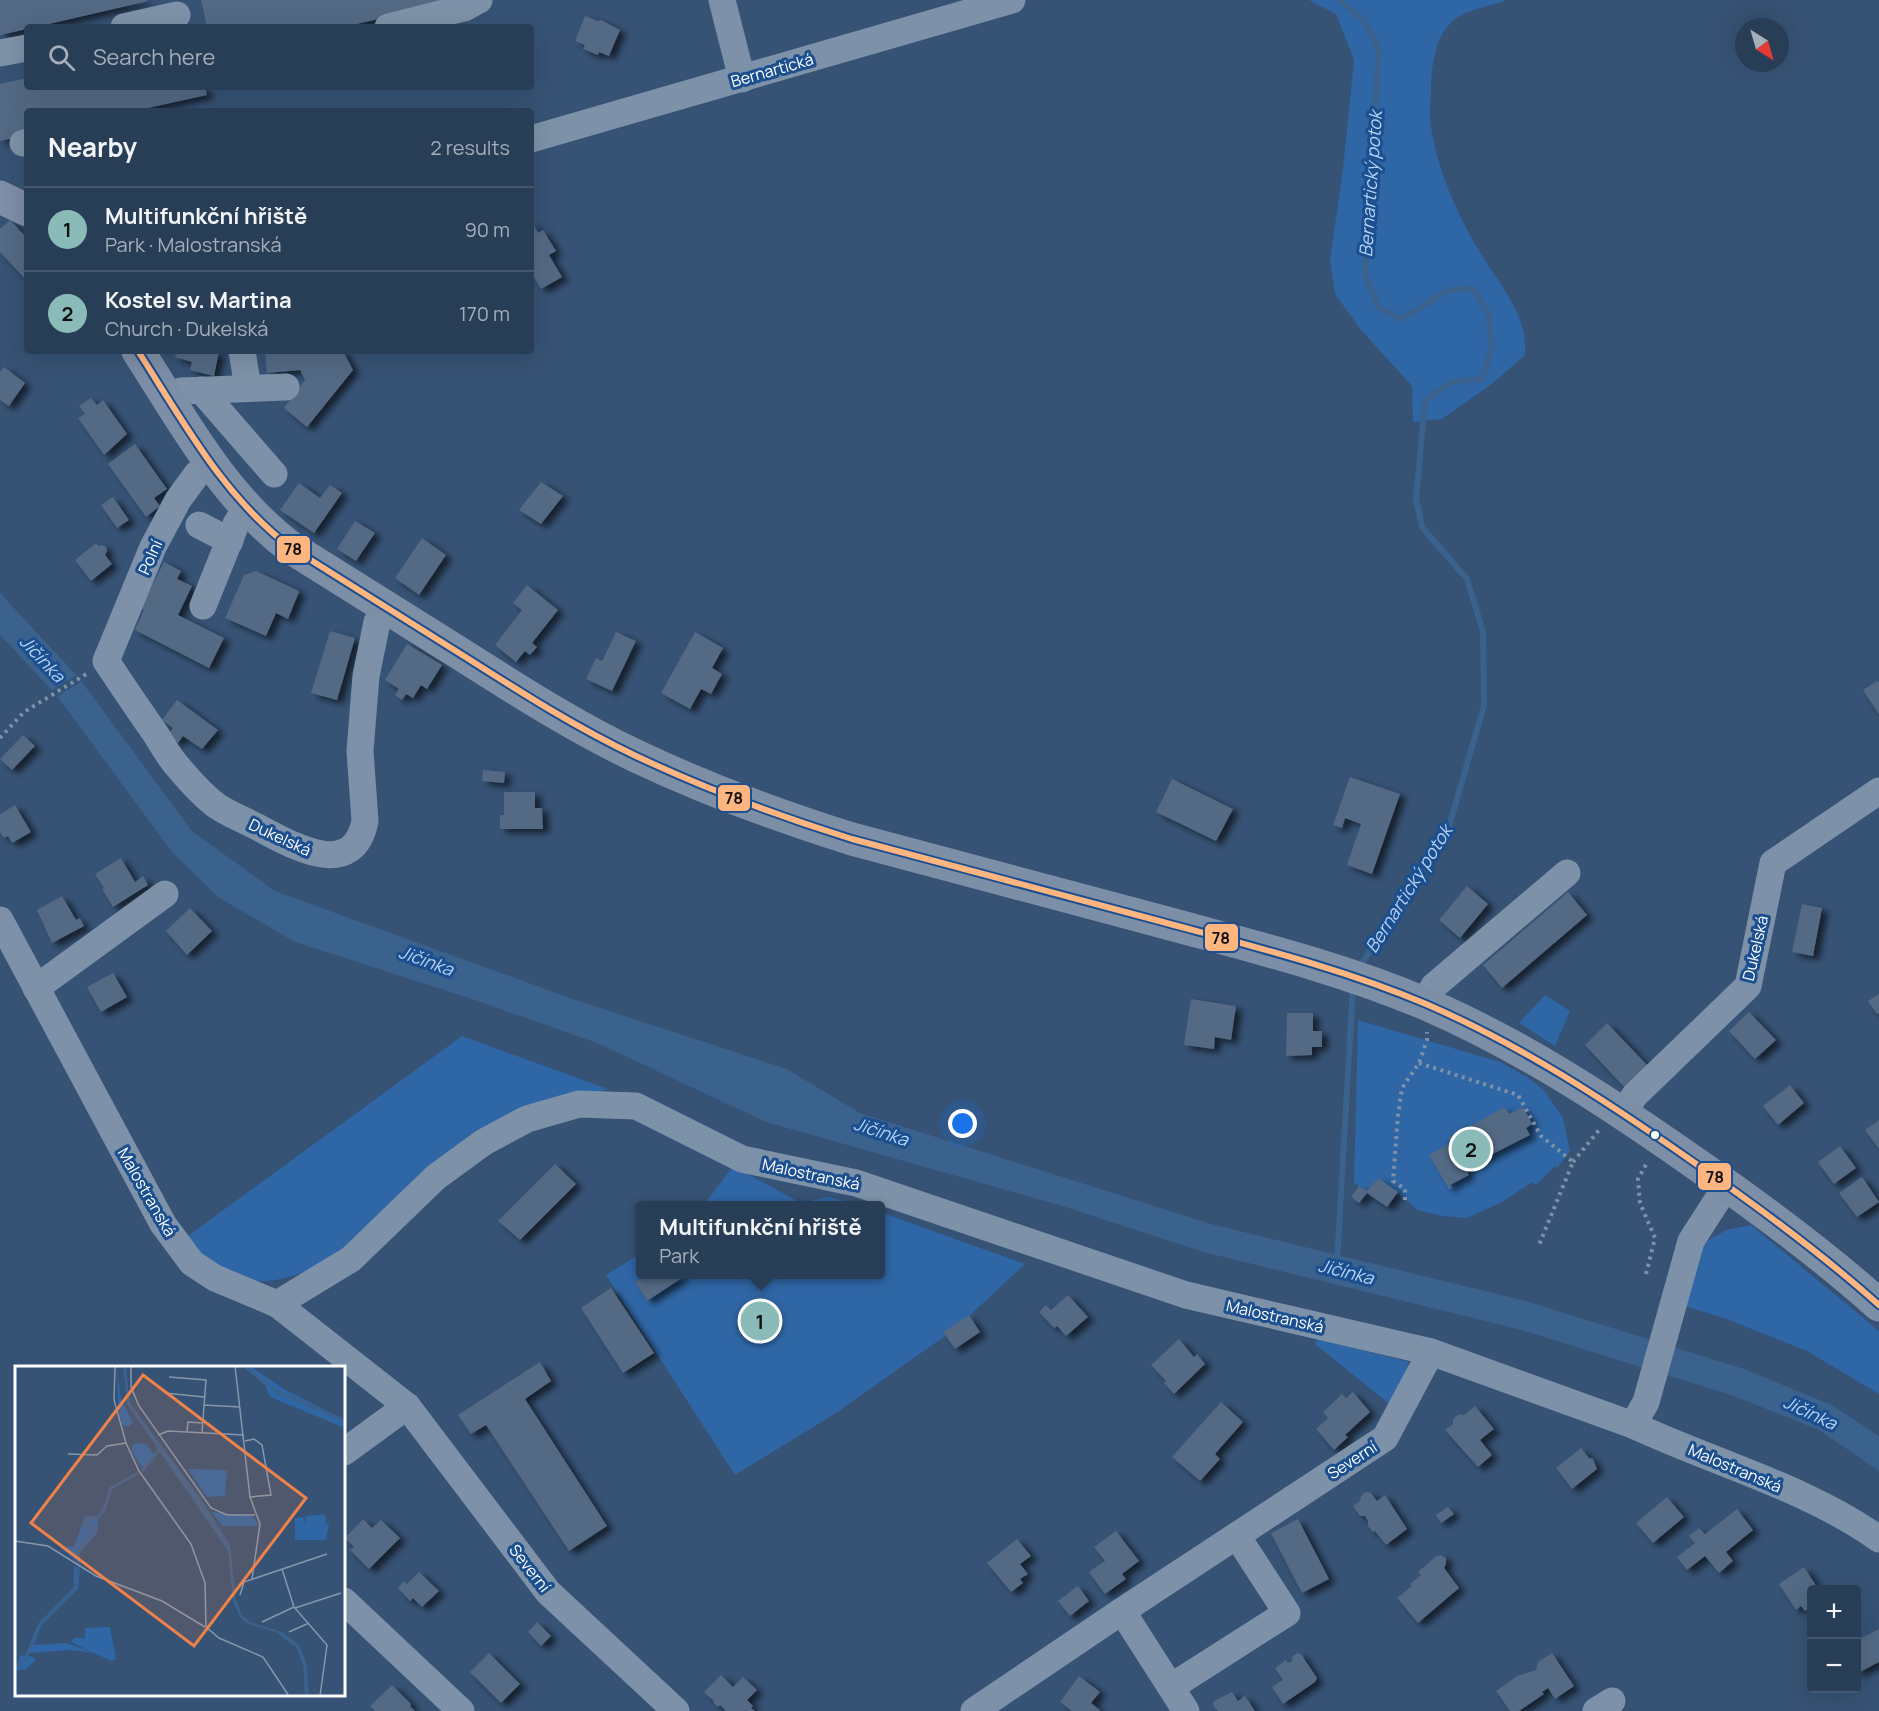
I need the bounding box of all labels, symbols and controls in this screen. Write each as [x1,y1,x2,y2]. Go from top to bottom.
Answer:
north arrow [1735,18,1789,72]
search box [24,24,534,90]
icon: search [45,41,78,74]
text: Search here [93,42,215,72]
street label: Bernartická [728,48,816,92]
water label: Bernartický potok [1353,107,1387,258]
text: Nearby [48,129,137,165]
text: 2 results [430,134,510,161]
text: Multifunkční hřiště [105,201,307,231]
text: 1 [63,216,72,243]
text: 90 m [464,216,510,243]
text: Park · Malostranská [105,231,282,258]
text: Kostel sv. Martina [105,285,292,315]
text: 2 [62,300,73,327]
text: 170 m [459,300,510,327]
text: Church · Dukelská [105,315,268,342]
line badge: 78 [276,535,311,564]
street label: Polní [133,536,167,578]
text: 78 [284,538,302,560]
water label: Jičínka [15,630,71,688]
line badge: 78 [717,784,751,812]
text: 78 [725,787,743,809]
street label: Dukelská [245,813,315,861]
water label: Bernartický potok [1359,817,1459,957]
street label: Dukelská [1737,913,1773,983]
line badge: 78 [1204,923,1239,952]
text: 78 [1212,927,1230,949]
water label: Jičínka [396,939,458,981]
your location [948,1109,977,1138]
water label: Jičínka [851,1111,913,1151]
pin: 2 [1452,1126,1490,1172]
unlabelled marker [1649,1129,1661,1141]
street label: Malostranská [113,1143,181,1241]
street label: Malostranská [760,1153,862,1195]
line badge: 78 [1697,1162,1732,1191]
text: 78 [1706,1166,1724,1188]
popup [636,1201,885,1279]
text: Multifunkční hřiště [659,1212,862,1242]
text: Park [659,1242,699,1269]
water label: Jičínka [1316,1253,1377,1290]
street label: Malostranská [1224,1294,1326,1338]
pin: 1 [740,1298,780,1344]
inset map [15,1366,345,1696]
water label: Jičínka [1780,1389,1842,1435]
street label: Severní [1323,1436,1381,1484]
street label: Malostranská [1685,1438,1785,1498]
street label: Severní [504,1540,556,1597]
map controls [1807,1585,1861,1693]
button: + [1807,1585,1861,1639]
button: − [1807,1639,1861,1693]

